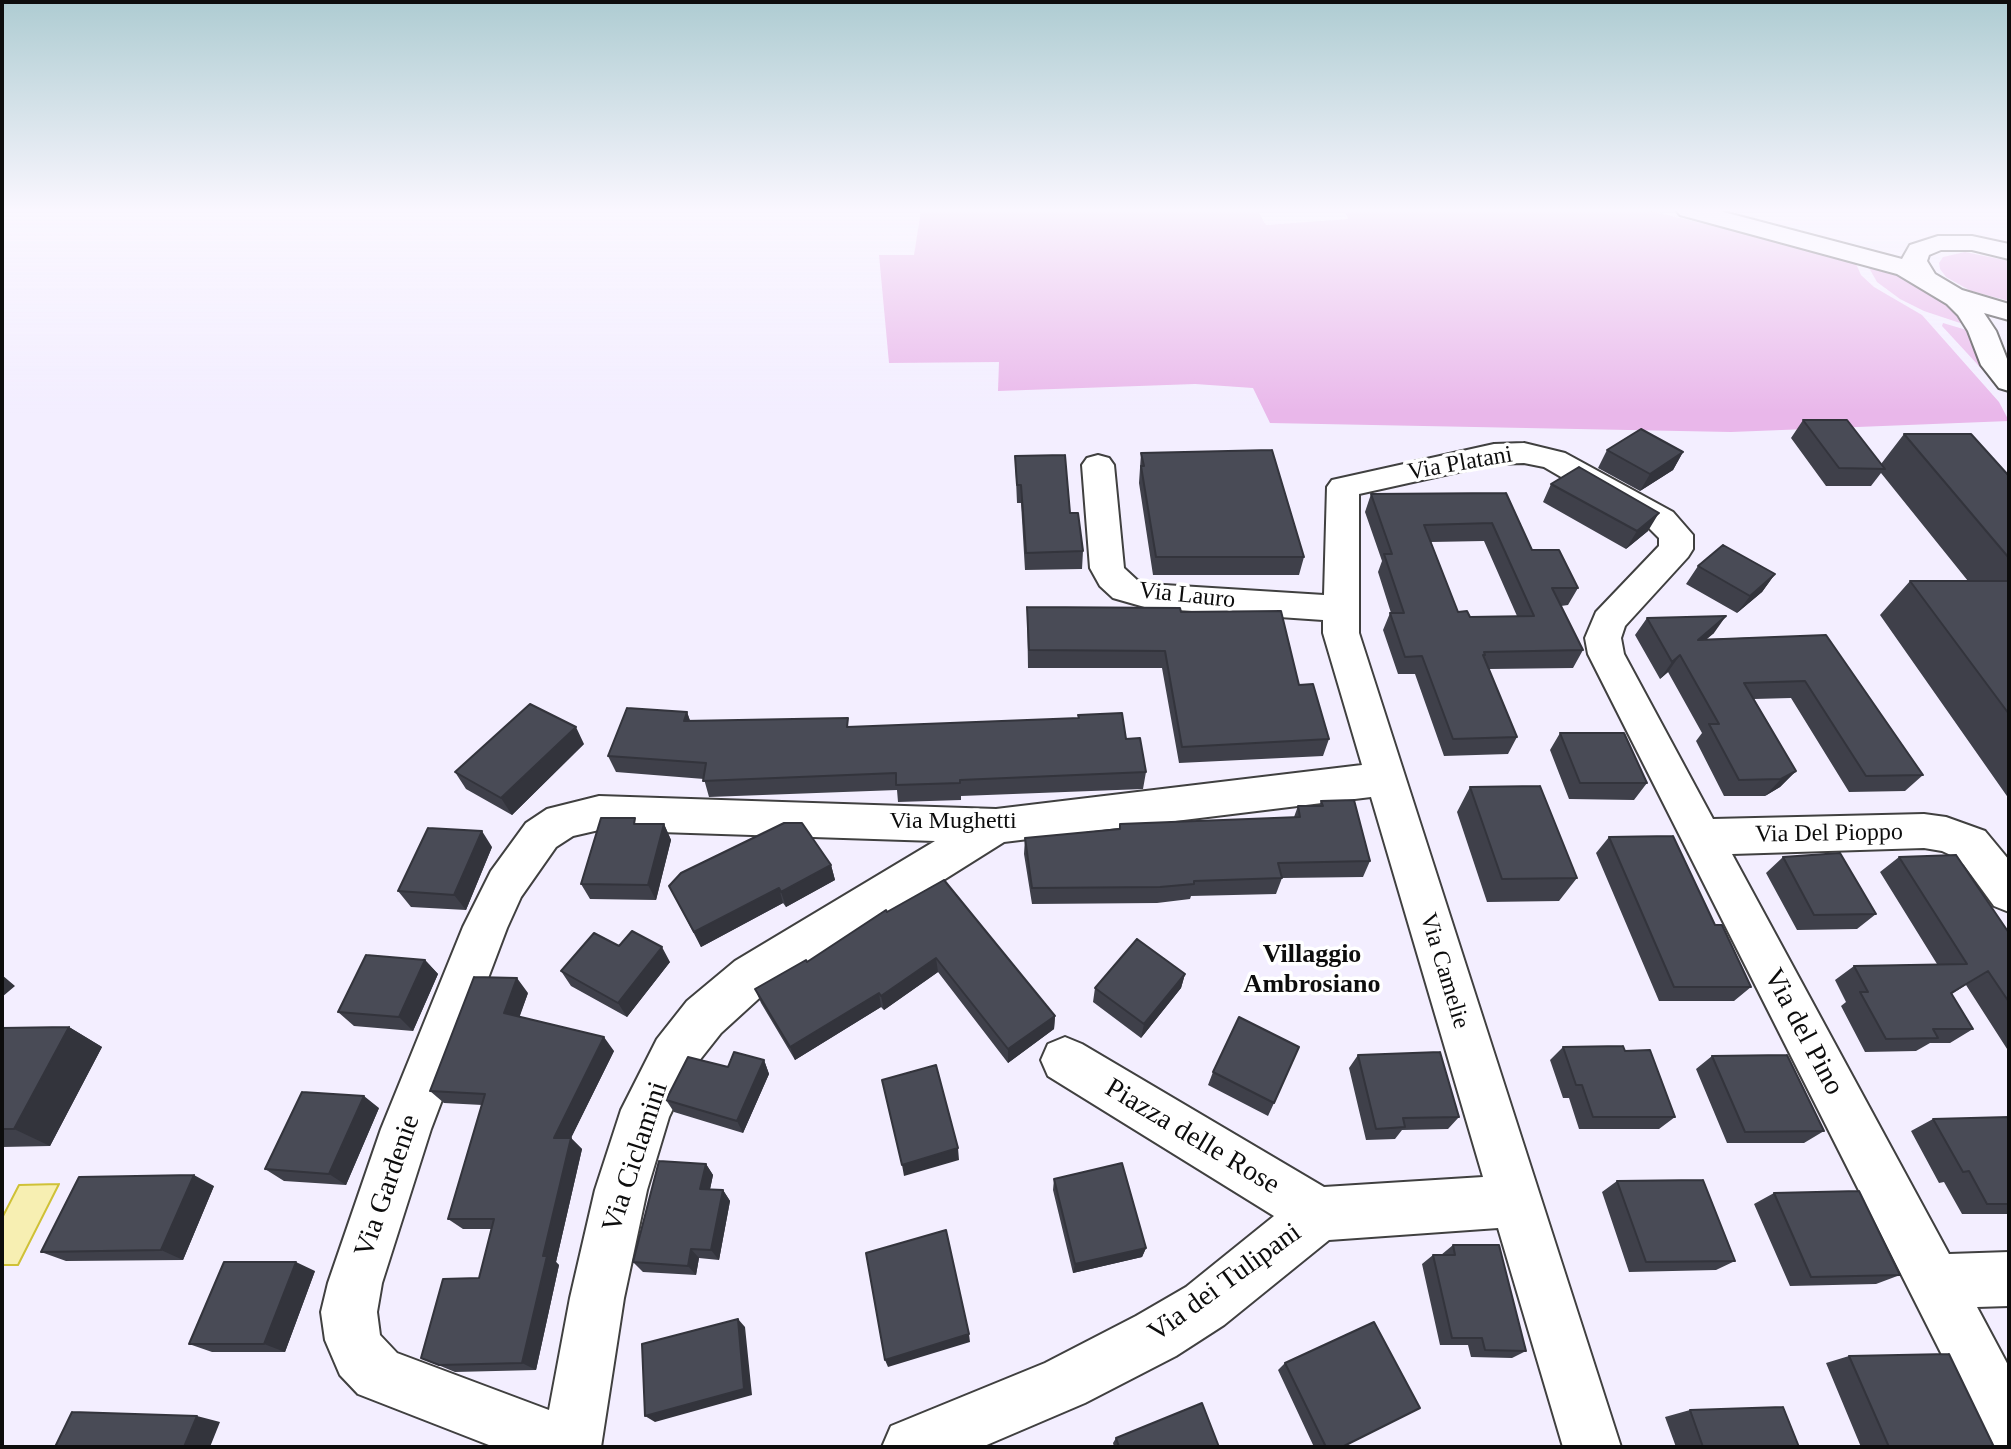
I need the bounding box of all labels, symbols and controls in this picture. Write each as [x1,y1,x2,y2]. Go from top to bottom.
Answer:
street label: Via Platani [1405,441,1515,487]
street label: Via Lauro [1138,577,1236,615]
street label: Via Mughetti [889,808,1017,836]
street label: Via Del Pioppo [1755,818,1903,850]
street label: Via Camelie [1413,910,1475,1032]
district label: Villaggio Ambrosiano [1244,939,1380,1000]
street label: Via del Pino [1756,963,1850,1101]
street label: Piazza delle Rose [1099,1072,1285,1202]
street label: Via Ciclamini [596,1078,676,1236]
street label: Via Gardenie [348,1110,428,1262]
street label: Via dei Tulipani [1142,1216,1308,1350]

